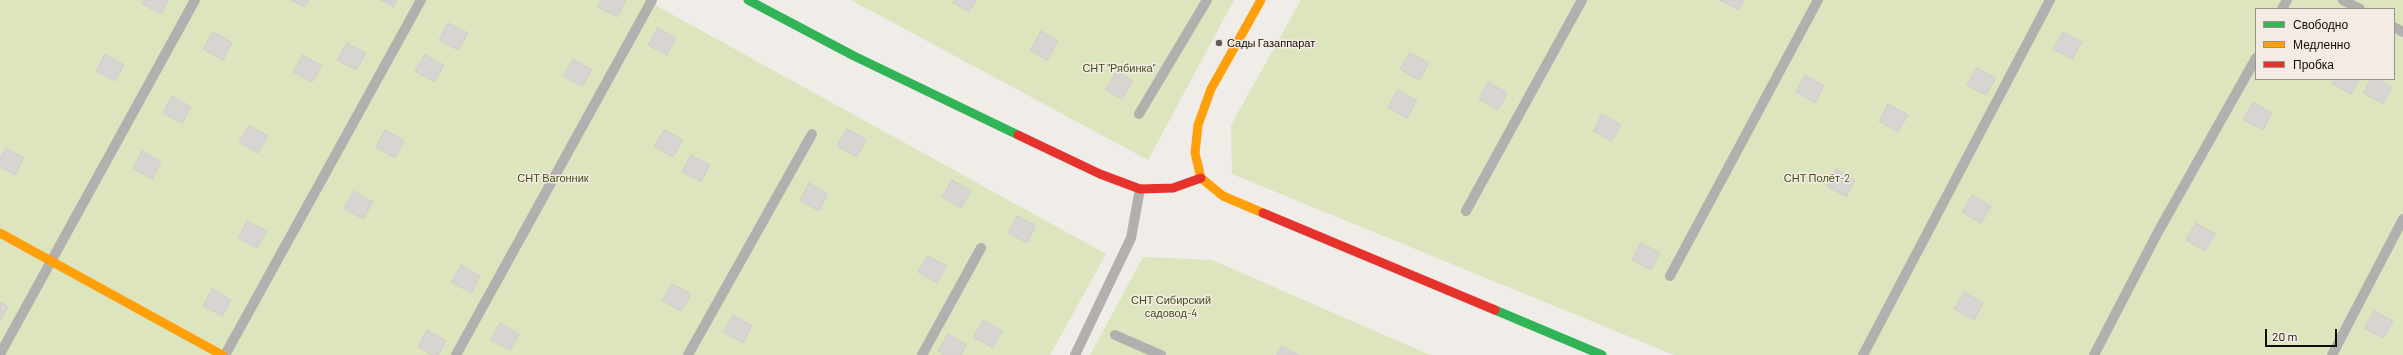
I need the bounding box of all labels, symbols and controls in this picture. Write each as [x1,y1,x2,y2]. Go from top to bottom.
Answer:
legend [2255,8,2395,80]
text: Свободно [2293,17,2348,31]
place label: Сады Газаппарат [1227,36,1315,50]
text: Медленно [2293,37,2350,51]
marker: Сады Газаппарат [1214,38,1224,48]
text: Пробка [2293,57,2334,71]
park label: СНТ "Рябинка" [1082,61,1156,75]
park label: СНТ Вагонник [517,171,589,185]
park label: СНТ Полёт-2 [1784,171,1850,185]
park label: СНТ Сибирский садовод-4 [1131,293,1211,319]
scale bar [2267,321,2339,347]
text: 20 m [2272,329,2298,343]

